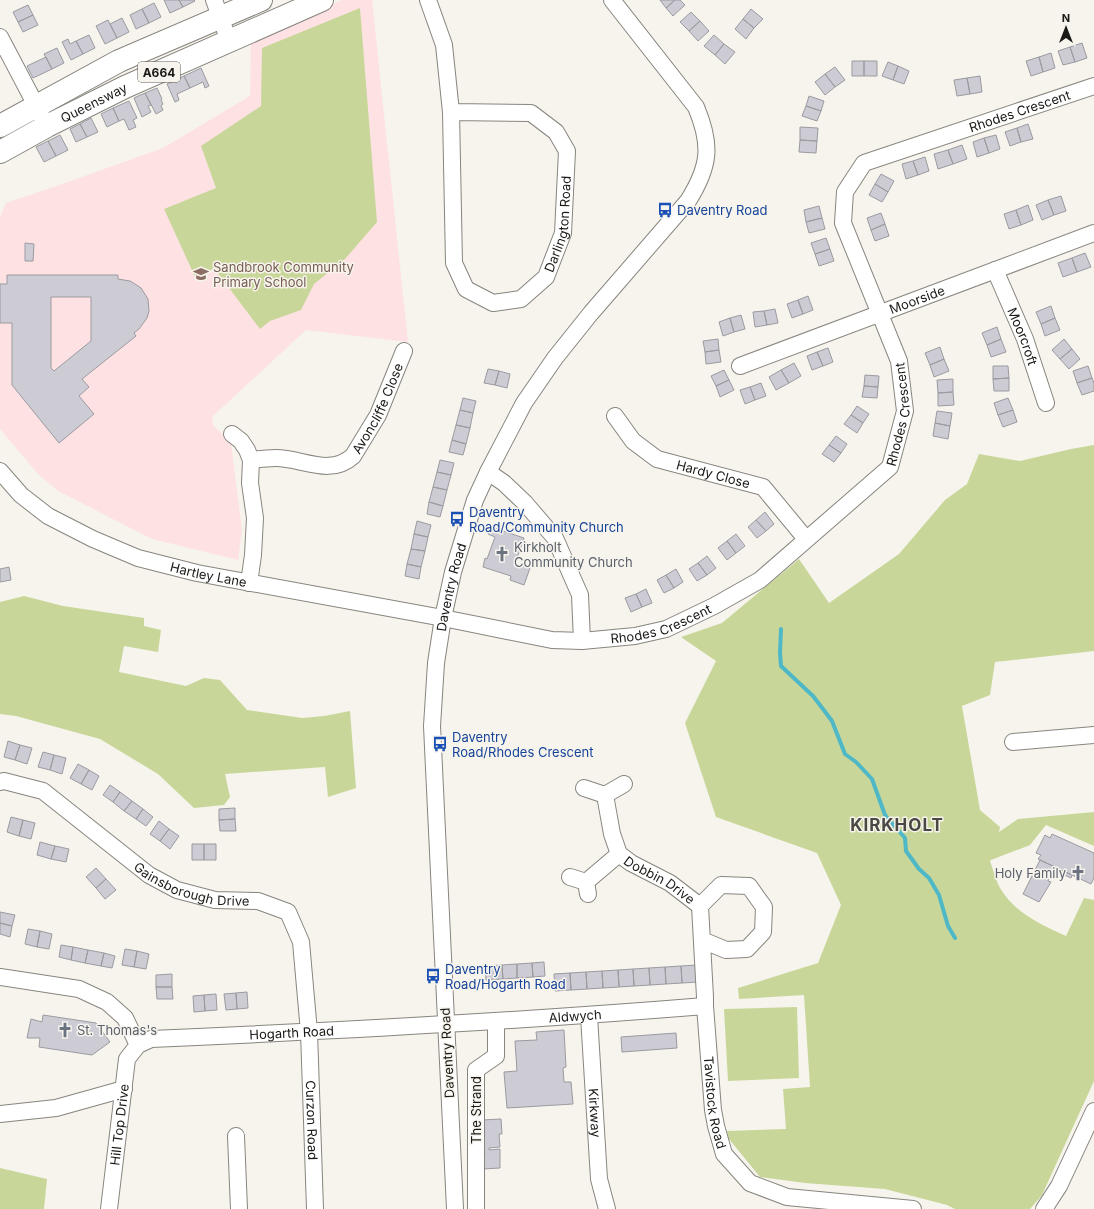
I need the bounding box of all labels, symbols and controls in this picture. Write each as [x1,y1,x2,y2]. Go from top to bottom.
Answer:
north arrow [1046,8,1086,48]
text: N [1062,11,1070,25]
road number: A664 [138,62,180,82]
street label: Queensway [58,79,130,126]
street label: Rhodes Crescent [967,87,1072,135]
street label: Darlington Road [541,175,574,274]
bus stop icon: Daventry Road [656,201,674,219]
place label: Daventry Road [677,202,767,218]
place label: Sandbrook Community Primary School [213,259,354,290]
school or university icon: Sandbrook Community Primary School [192,265,210,283]
street label: Moorside [887,282,947,317]
street label: Moorcroft [1004,305,1041,367]
street label: Avoncliffe Close [348,361,406,457]
street label: Rhodes Crescent [883,362,913,468]
street label: Hardy Close [675,456,752,491]
place label: Daventry Road/Community Church [469,504,624,535]
bus stop icon: Daventry Road/Community Church [448,510,466,528]
place label: Kirkholt Community Church [514,539,633,570]
street label: Daventry Road [433,541,469,633]
church icon: Kirkholt Community Church [493,545,511,563]
street label: Hartley Lane [169,559,248,590]
street label: Rhodes Crescent [610,601,714,646]
place label: Daventry Road/Rhodes Crescent [452,729,594,760]
bus stop icon: Daventry Road/Rhodes Crescent [431,735,449,753]
district label: KIRKHOLT [850,815,944,835]
street label: Dobbin Drive [621,853,698,907]
street label: Gainsborough Drive [131,858,250,909]
church icon: Holy Family [1069,864,1087,882]
place label: Holy Family [995,865,1066,881]
place label: Daventry Road/Hogarth Road [445,961,566,992]
bus stop icon: Daventry Road/Hogarth Road [424,967,442,985]
street label: Aldwych [548,1006,602,1026]
street label: Daventry Road [437,1007,457,1099]
church icon: St. Thomas's [56,1021,74,1039]
place label: St. Thomas's [77,1022,157,1038]
street label: Hogarth Road [249,1022,334,1043]
street label: Tavistock Road [701,1055,730,1150]
street label: The Strand [468,1076,484,1144]
street label: Curzon Road [303,1080,321,1160]
street label: Hill Top Drive [106,1083,132,1166]
street label: Kirkway [585,1088,604,1138]

